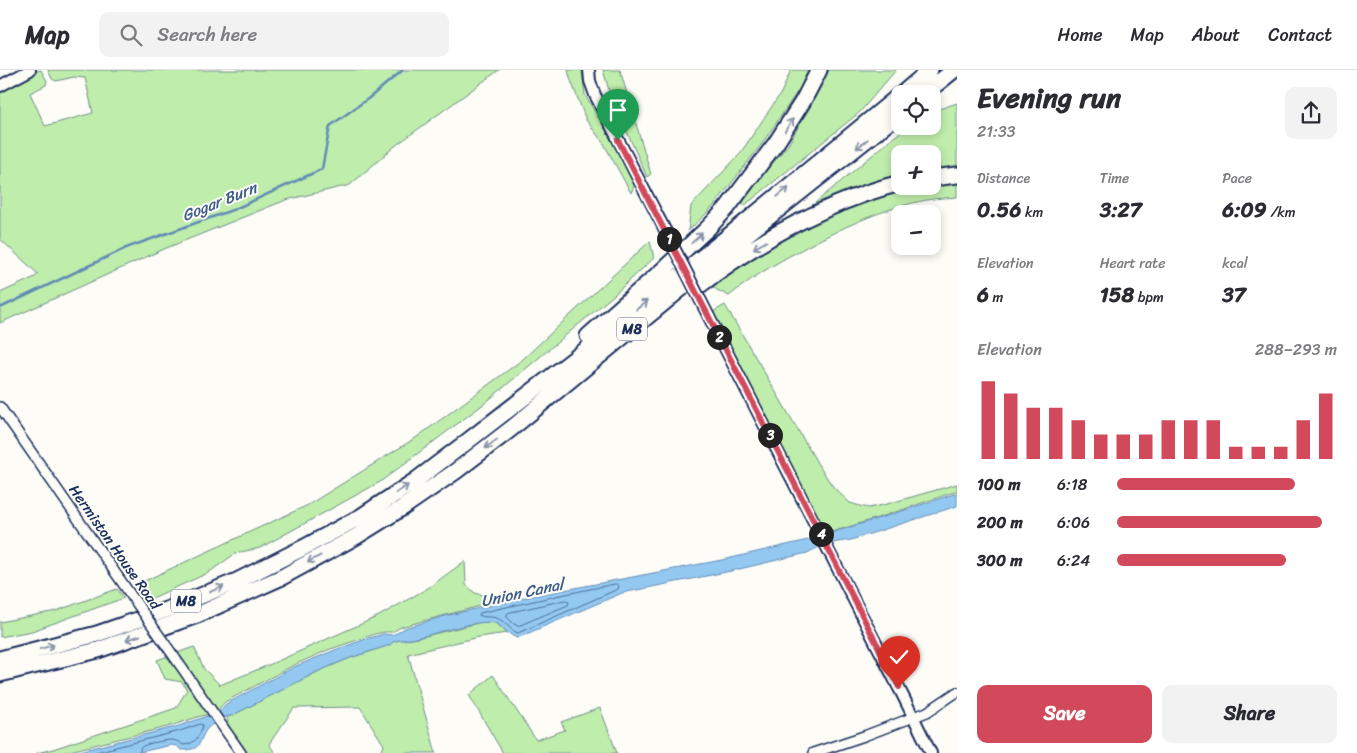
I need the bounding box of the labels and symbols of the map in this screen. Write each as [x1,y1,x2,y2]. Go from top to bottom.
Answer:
pin [597,89,639,140]
one-way arrow [784,118,794,132]
one-way arrow [856,138,869,149]
water label: Gogar Burn [177,172,263,230]
one-way arrow [776,186,789,197]
pin: 1 [656,226,682,252]
one-way arrow [691,232,704,244]
one-way arrow [753,240,767,250]
one-way arrow [636,299,649,310]
road number: M8 [617,318,647,340]
pin: 2 [706,324,732,350]
pin: 3 [758,422,782,448]
one-way arrow [485,439,498,450]
street label: Hermiston House Road [62,479,169,616]
one-way arrow [395,484,409,494]
pin: 4 [808,522,834,546]
one-way arrow [307,554,322,564]
water label: Union Canal [478,569,569,615]
one-way arrow [209,583,224,593]
road number: M8 [171,590,201,612]
one-way arrow [126,633,142,643]
pin [878,636,920,687]
one-way arrow [39,642,55,652]

